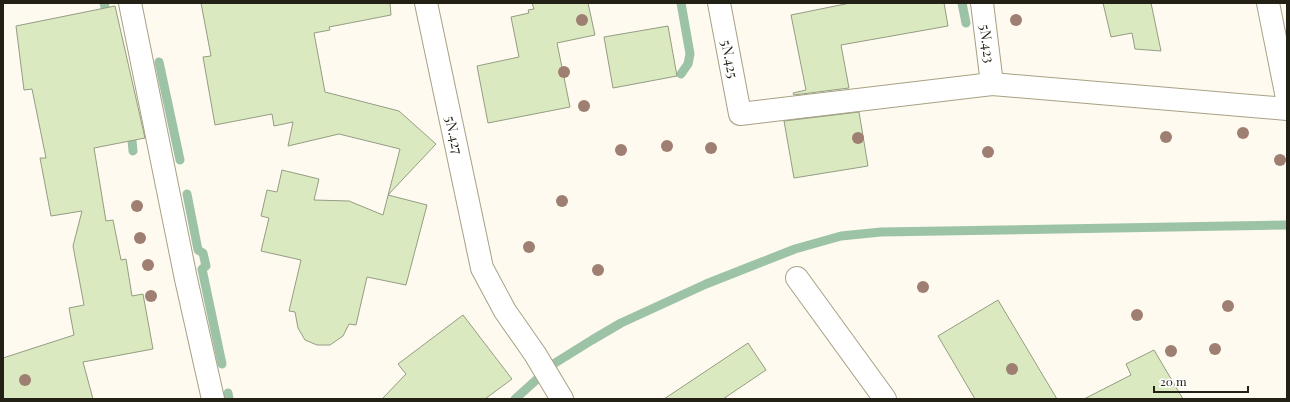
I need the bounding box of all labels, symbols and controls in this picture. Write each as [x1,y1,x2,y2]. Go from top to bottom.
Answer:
street label: 5N.423 [976,23,999,64]
street label: 5N.425 [717,38,743,80]
street label: 5N.427 [441,114,468,156]
scale bar [1154,368,1248,394]
text: 20 m [1160,373,1187,389]

